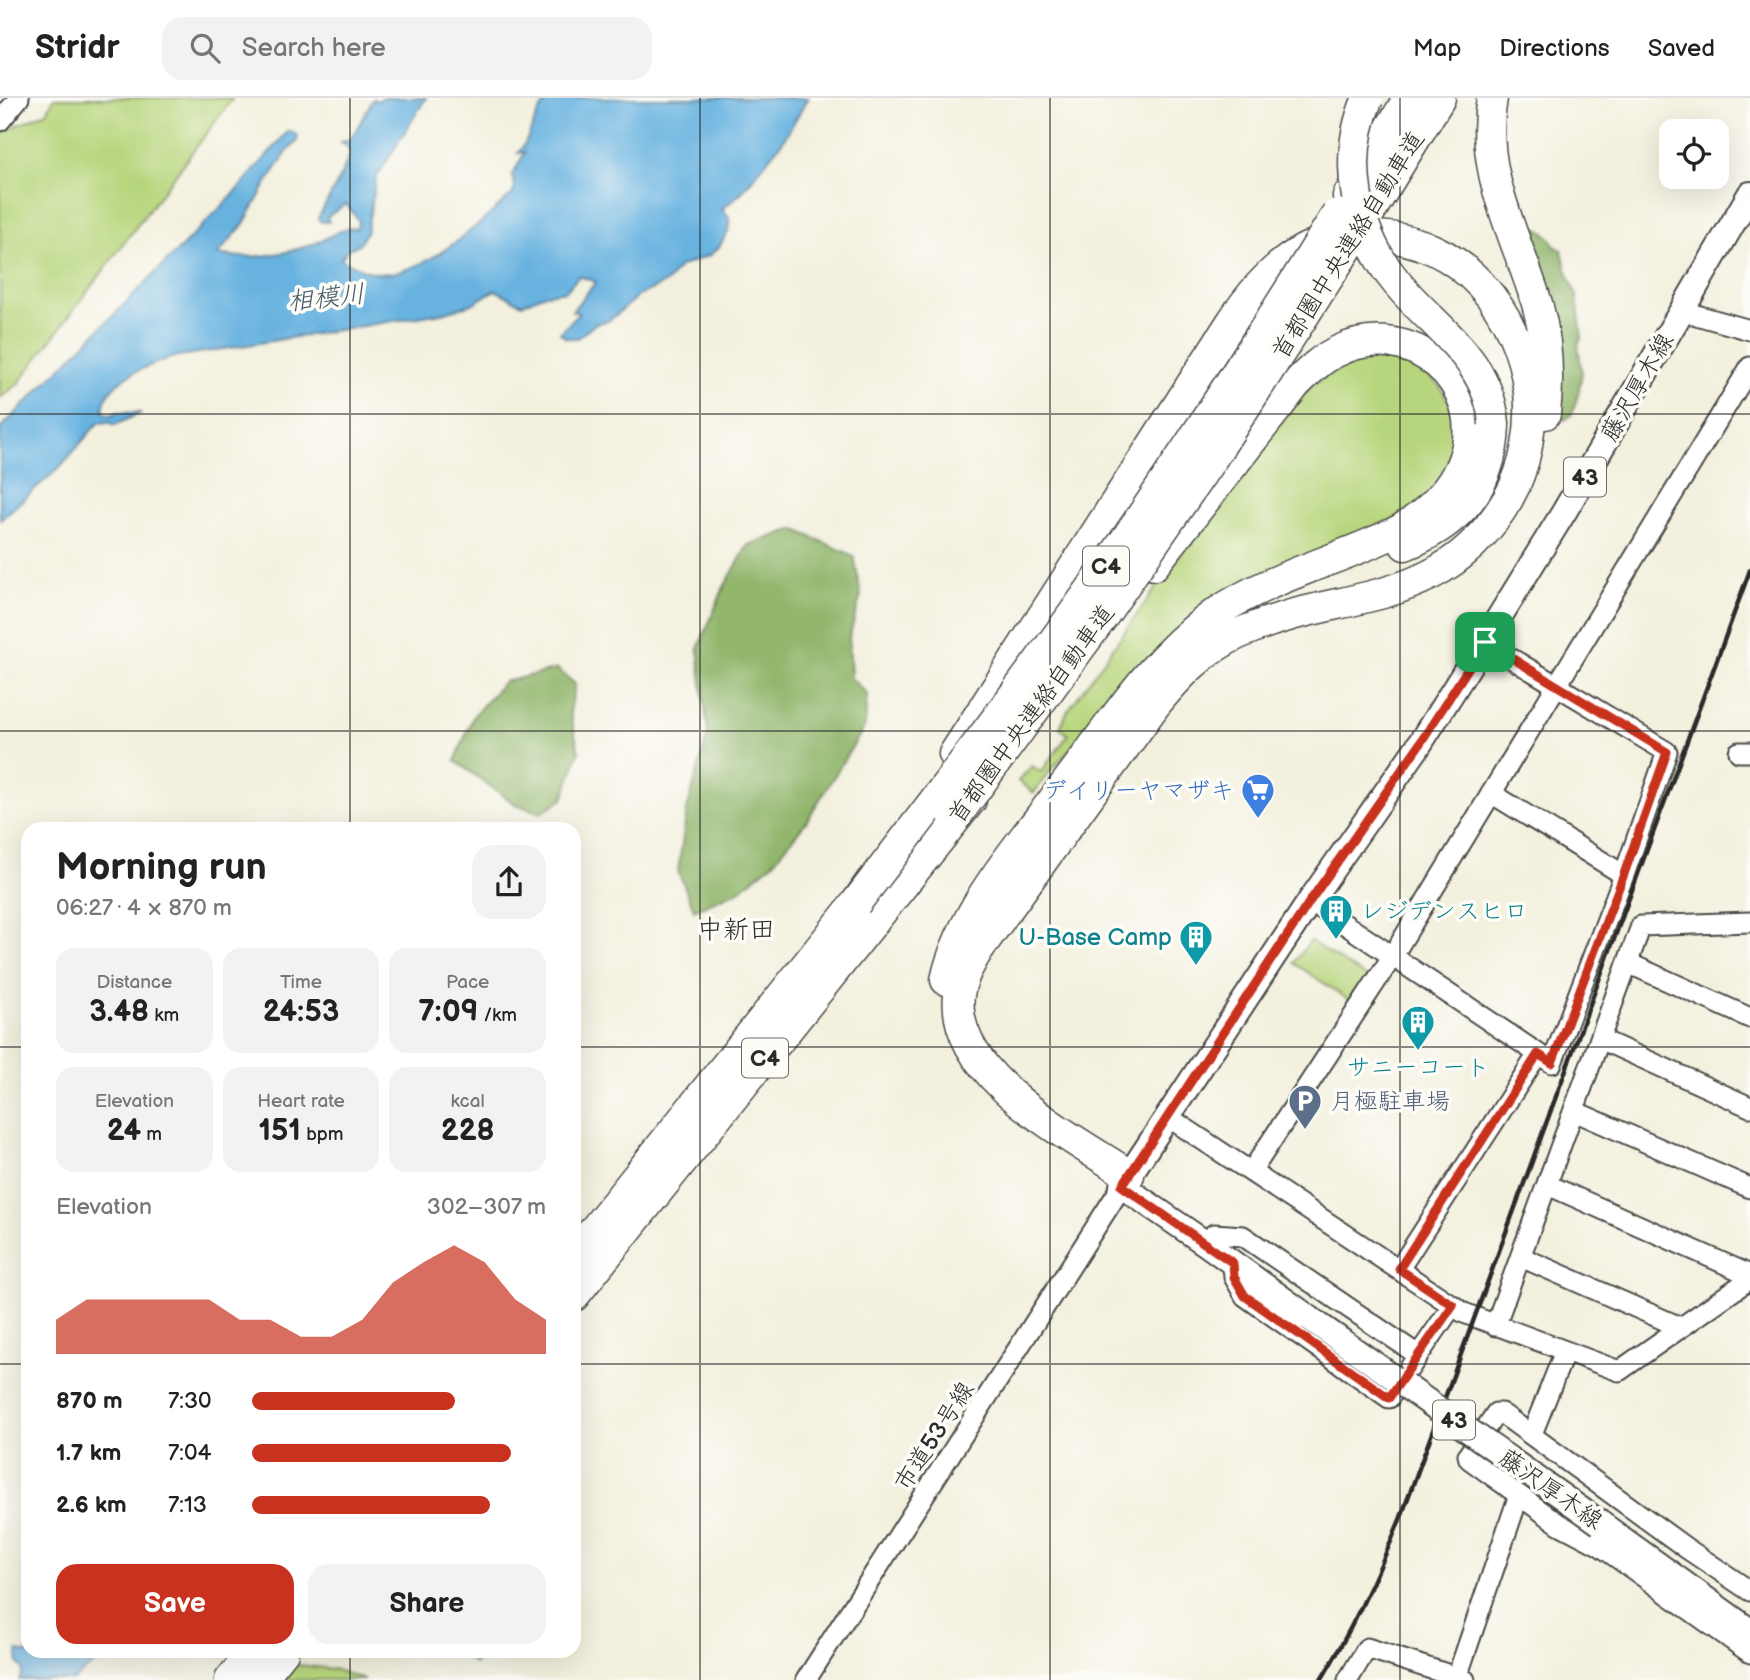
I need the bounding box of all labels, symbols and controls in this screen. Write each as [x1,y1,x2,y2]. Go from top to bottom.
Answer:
search box [162,17,652,80]
text: Stridr [35,28,120,68]
icon: search [186,29,224,67]
text: Search here [242,33,386,64]
text: Map [1413,34,1461,63]
text: Directions [1499,34,1610,63]
text: Saved [1648,34,1715,63]
map controls [1659,119,1729,189]
button: locate [1659,119,1729,189]
street label: 首都圏中央連絡自動車道 [1266,126,1431,365]
water label: 相模川 [286,279,367,318]
street label: 藤沢厚木線 [1595,328,1680,446]
road number: 43 [1564,458,1606,496]
road number: C4 [1083,546,1129,586]
street label: 首都圏中央連絡自動車道 [942,599,1121,830]
pin [1455,612,1515,672]
icon: arrive [1466,623,1504,661]
supermarket icon: デイリーヤマザキ [1239,771,1277,820]
place label: デイリーヤマザキ [1043,776,1234,805]
text: Morning run [56,845,267,890]
button: share [472,845,546,919]
building icon: レジデンスヒロ [1317,892,1355,941]
text: 06:27 · 4 × 870 m [56,894,232,922]
place label: レジデンスヒロ [1360,897,1528,926]
district label: 中新田 [697,915,775,946]
building icon: U-Base Camp [1177,918,1215,967]
place label: U-Base Camp [1019,923,1172,952]
text: Distance [96,971,172,994]
text: Time [280,971,322,994]
text: Pace [446,971,489,994]
text: 3.48 [89,994,149,1030]
text: 24:53 [263,994,339,1030]
text: 7:09 [418,994,478,1030]
building icon: サニーコート [1399,1003,1437,1052]
text: km [149,1004,179,1027]
text: /km [478,1004,517,1027]
road number: C4 [742,1038,788,1077]
place label: サニーコート [1346,1053,1490,1082]
parking icon: 月極駐車場 [1286,1082,1324,1131]
place label: 月極駐車場 [1330,1087,1450,1116]
text: Elevation [95,1090,174,1113]
text: Heart rate [257,1090,345,1113]
text: kcal [451,1090,485,1113]
text: 24 [107,1113,141,1149]
text: 151 [258,1113,301,1149]
text: 228 [441,1113,495,1149]
text: m [141,1123,162,1146]
text: bpm [301,1123,344,1146]
text: Elevation [56,1193,152,1221]
text: 302–307 m [427,1193,546,1221]
street label: 市道53号線 [888,1376,980,1496]
text: 870 m [56,1387,123,1415]
text: 7:30 [168,1387,212,1415]
road number: 43 [1433,1400,1475,1440]
text: 1.7 km [56,1439,121,1467]
text: 7:04 [168,1439,212,1467]
street label: 藤沢厚木線 [1493,1443,1608,1536]
text: 2.6 km [56,1491,127,1519]
text: 7:13 [168,1491,207,1519]
button: Save [56,1564,294,1644]
button: Share [308,1564,546,1644]

